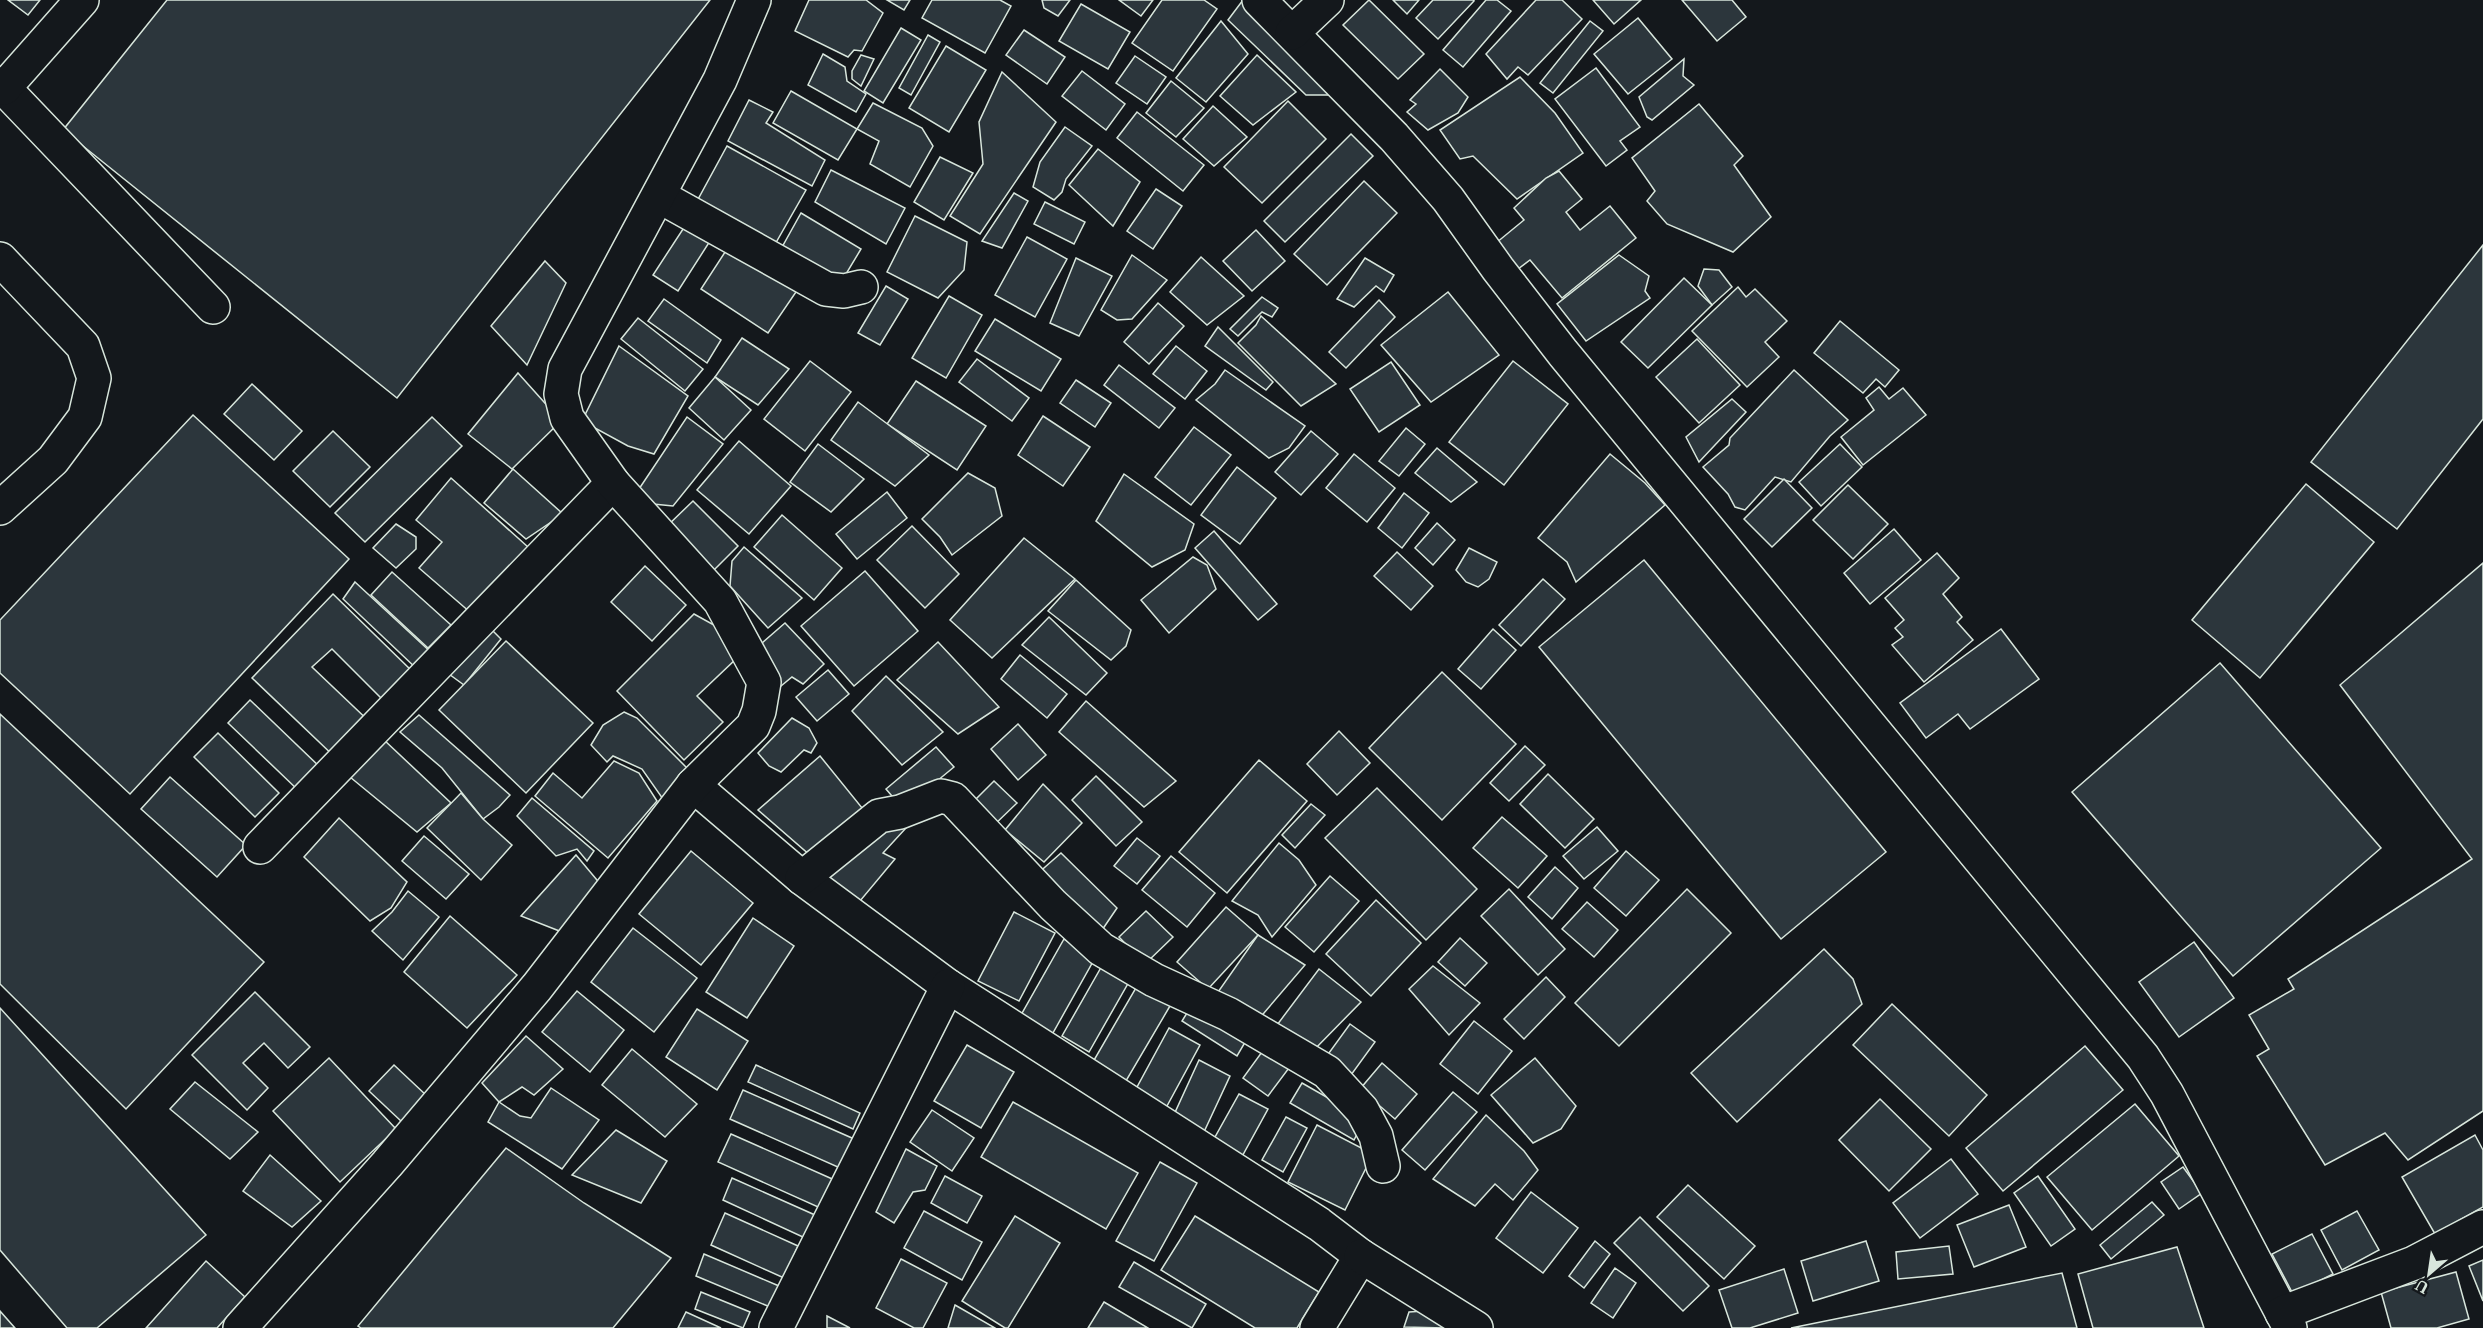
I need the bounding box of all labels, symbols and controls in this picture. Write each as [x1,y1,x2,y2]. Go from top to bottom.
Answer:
north arrow [2399,1244,2459,1304]
text: U [2411,1275,2432,1299]

